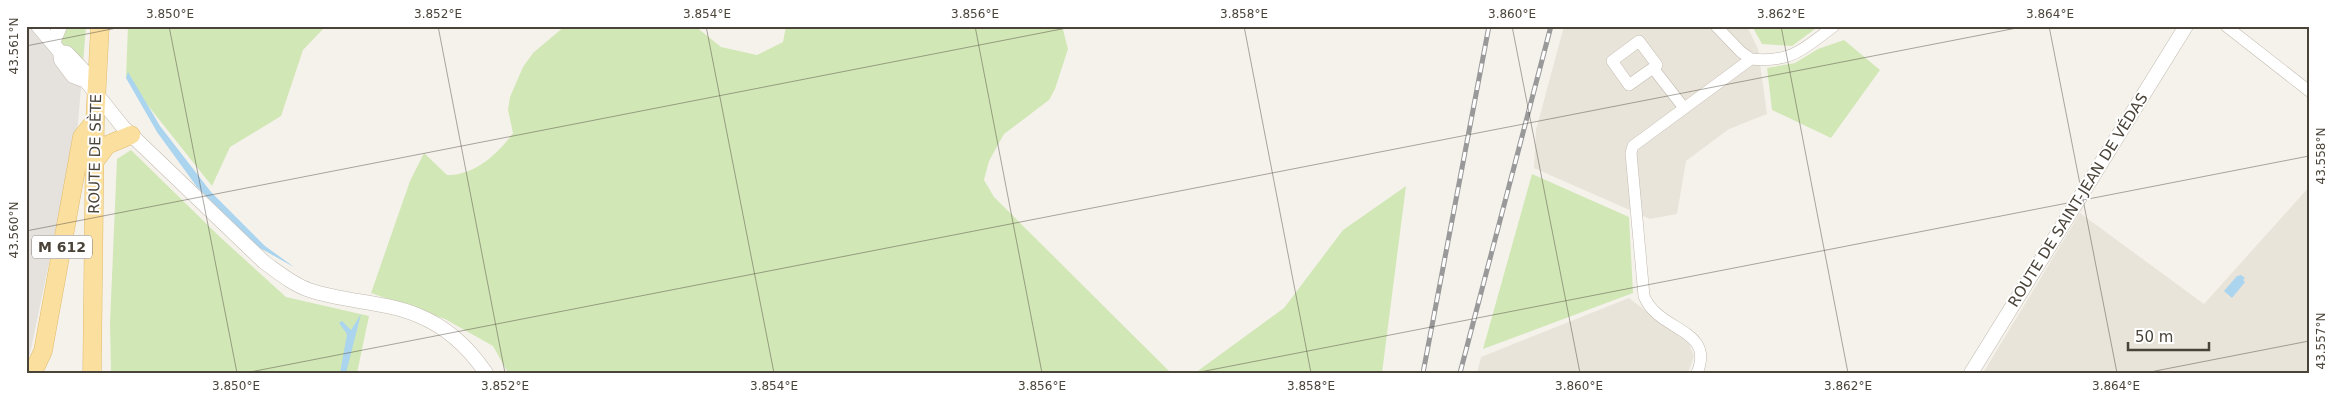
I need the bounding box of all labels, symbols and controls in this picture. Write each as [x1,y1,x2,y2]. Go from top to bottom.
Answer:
text: 3.850°E [146,7,194,21]
text: 3.852°E [414,7,462,21]
text: 3.854°E [683,7,731,21]
text: 3.856°E [951,7,999,21]
text: 3.858°E [1220,7,1268,21]
text: 3.860°E [1488,7,1536,21]
text: 3.862°E [1757,7,1805,21]
text: 3.864°E [2026,7,2074,21]
text: 43.561°N [7,18,21,74]
street label: ROUTE DE SAINT-JEAN DE VÉDAS [2004,89,2152,310]
street label: ROUTE DE SÈTE [84,94,105,214]
text: 43.558°N [2314,128,2328,184]
text: 43.560°N [7,202,21,258]
road number: M 612 [32,236,92,258]
text: 43.557°N [2314,313,2328,369]
scale bar [2128,319,2209,351]
text: 50 m [2135,328,2173,346]
text: 3.850°E [212,379,260,393]
text: 3.852°E [481,379,529,393]
text: 3.854°E [750,379,798,393]
text: 3.856°E [1018,379,1066,393]
text: 3.858°E [1287,379,1335,393]
text: 3.860°E [1555,379,1603,393]
text: 3.862°E [1824,379,1872,393]
text: 3.864°E [2092,379,2140,393]

